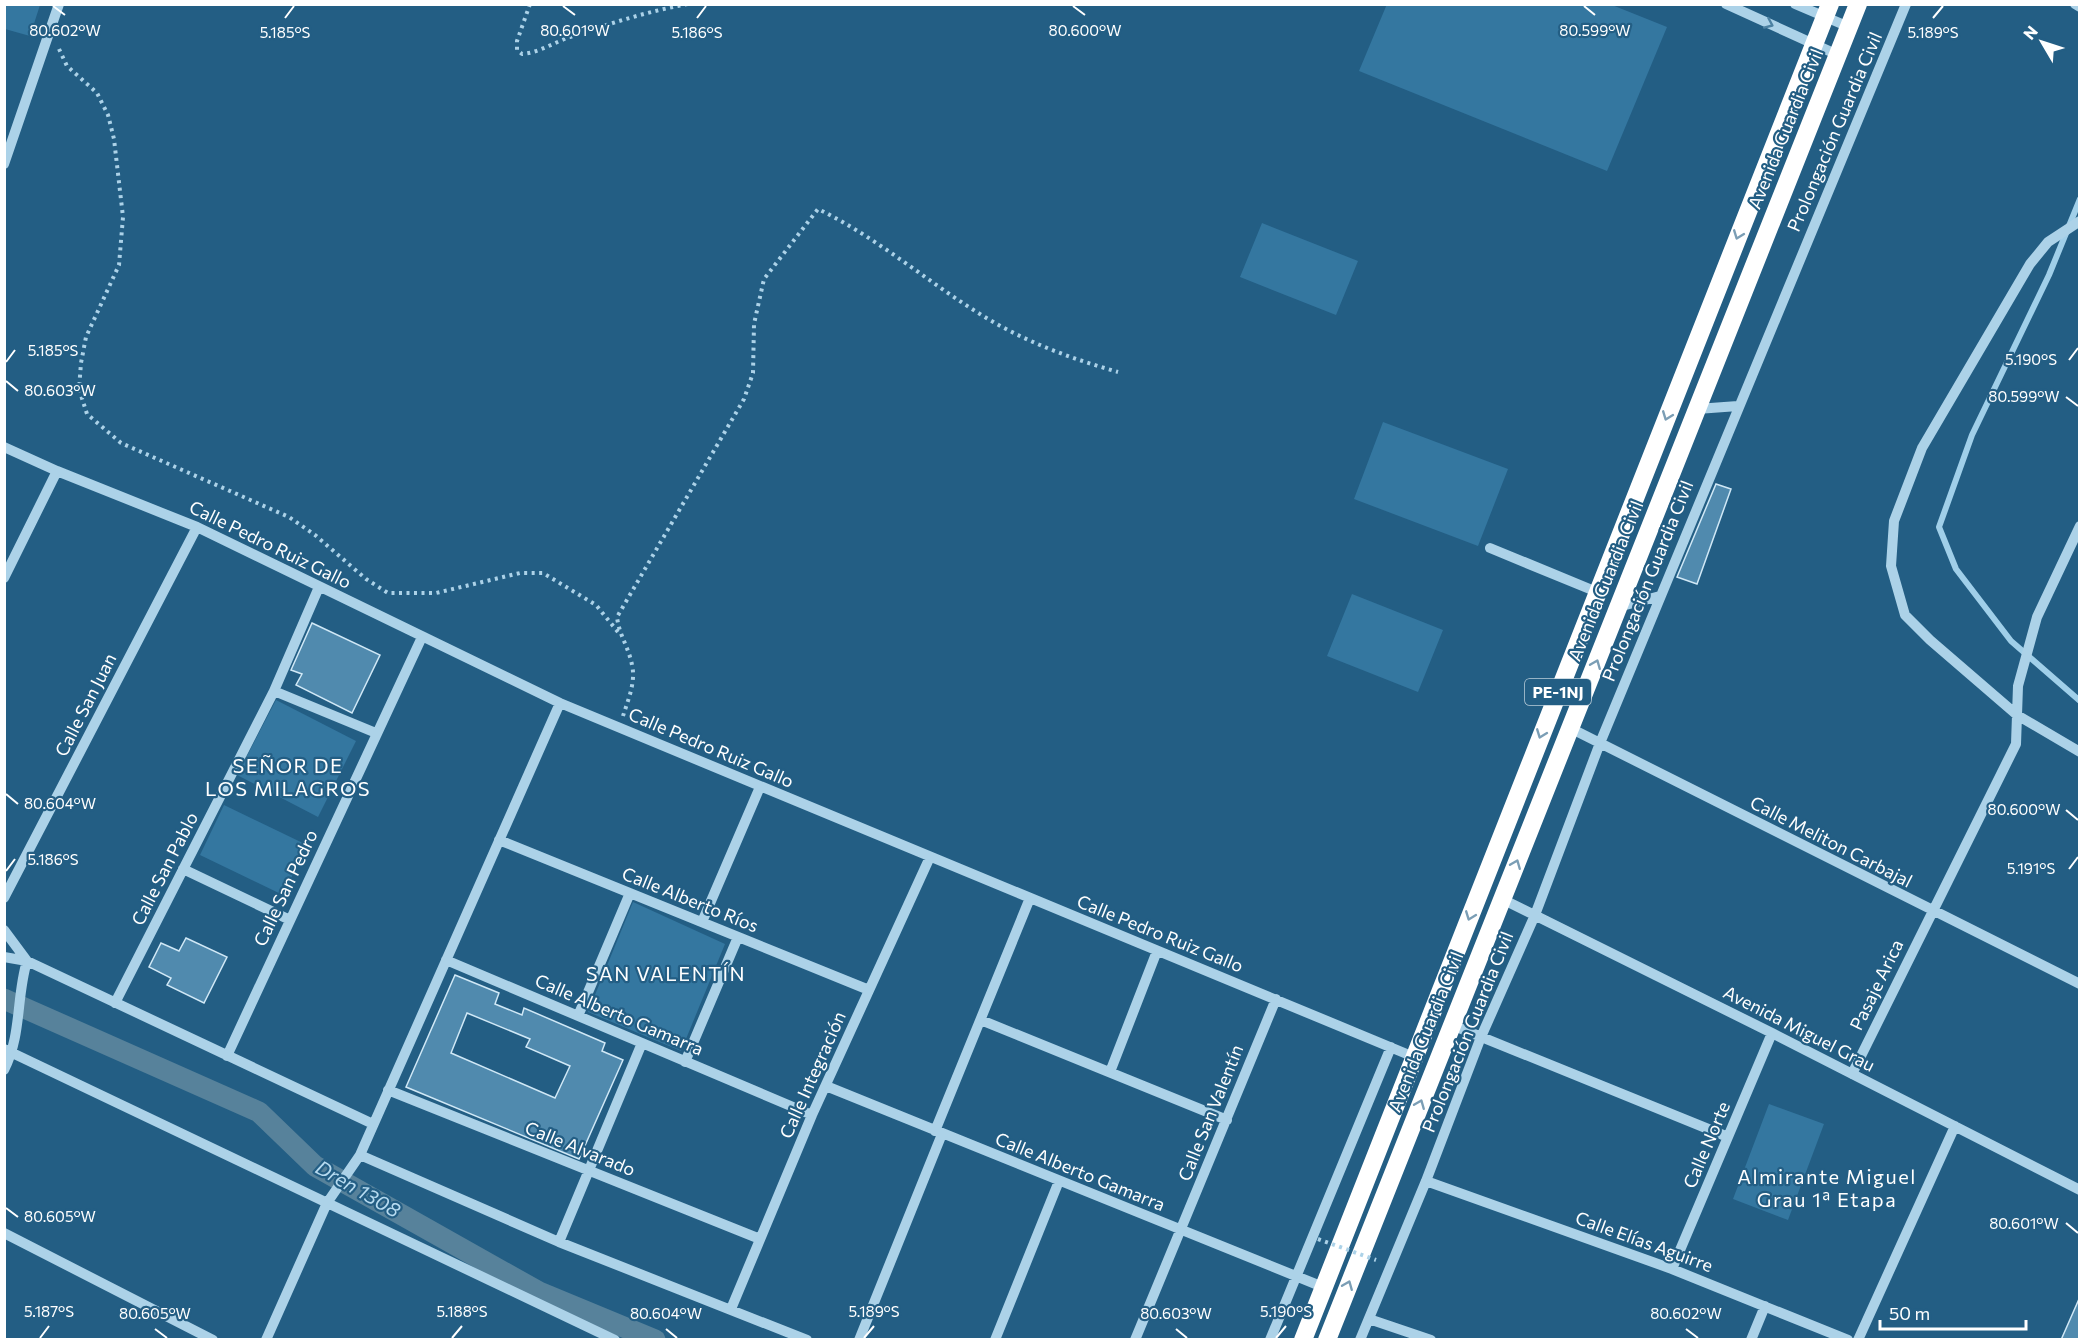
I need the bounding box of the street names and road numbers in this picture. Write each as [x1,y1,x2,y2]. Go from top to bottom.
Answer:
street label: Prolongación Guardia Civil [1782,29,1886,235]
street label: Avenida Guardia Civil [1743,45,1827,212]
street label: Prolongación Guardia Civil [1597,477,1697,684]
street label: Calle Pedro Ruiz Gallo [186,495,355,593]
street label: Avenida Guardia Civil [1563,497,1647,664]
street label: Calle San Juan [50,649,120,760]
road number: PE-1NJ [1525,679,1591,705]
street label: Calle Pedro Ruiz Gallo [625,702,797,792]
street label: Calle Meliton Carbajal [1747,791,1916,892]
street label: Calle San Pablo [126,808,202,929]
street label: Calle San Pedro [248,826,322,949]
street label: Calle Alberto Ríos [619,862,762,936]
street label: Calle Pedro Ruiz Gallo [1074,890,1247,976]
street label: Prolongación Guardia Civil [1417,928,1517,1135]
street label: Pasaje Arica [1845,936,1908,1034]
street label: Avenida Guardia Civil [1383,948,1467,1115]
street label: Calle Alberto Gamarra [532,969,707,1060]
street label: Avenida Miguel Grau [1720,980,1879,1076]
street label: Calle Integración [774,1008,850,1142]
street label: Calle San Valentín [1173,1041,1247,1184]
street label: Calle Norte [1678,1098,1734,1191]
street label: Calle Alvarado [522,1116,639,1180]
street label: Calle Alberto Gamarra [992,1127,1168,1215]
street label: Calle Elías Aguirre [1573,1206,1716,1276]

